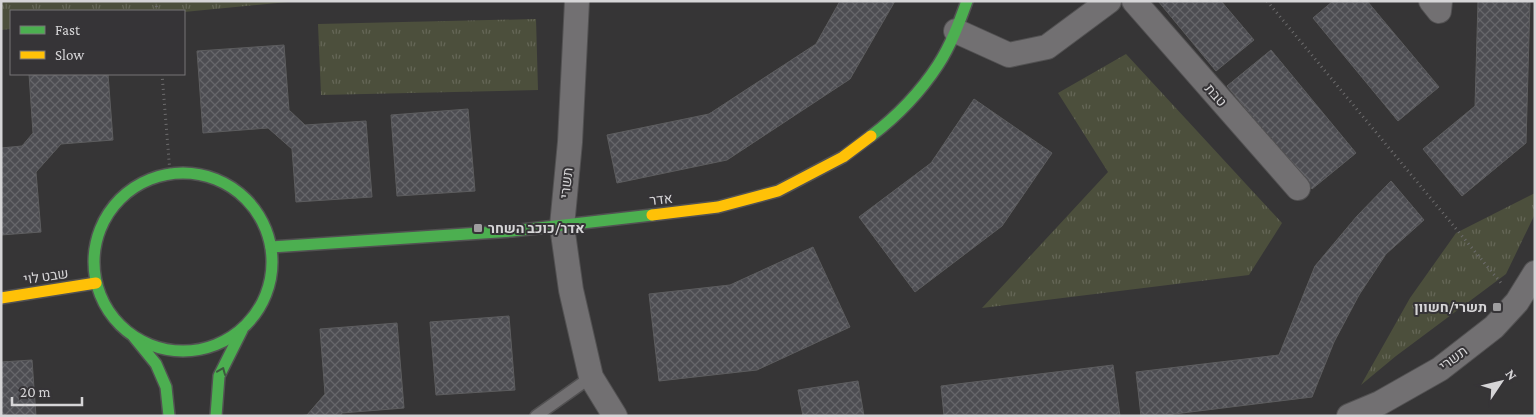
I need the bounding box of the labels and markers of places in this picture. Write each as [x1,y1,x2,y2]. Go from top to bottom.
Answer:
place label: אדר/כוכב השחר [488,220,585,236]
marker: אדר/כוכב השחר [472,222,484,234]
place label: תשרי/חשוון [1414,299,1487,315]
marker: תשרי/חשוון [1491,301,1503,313]

